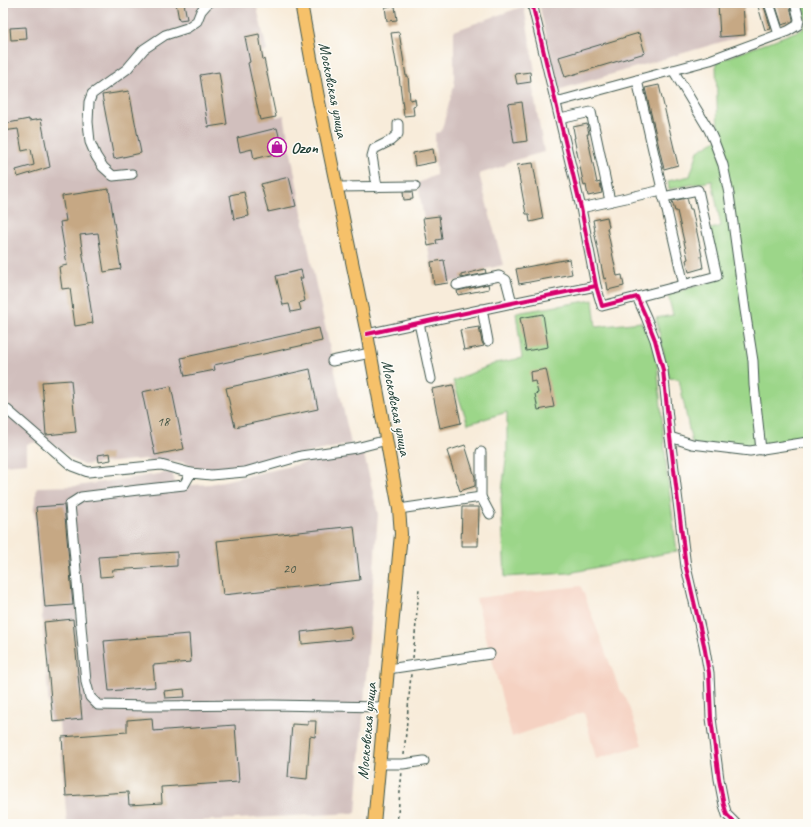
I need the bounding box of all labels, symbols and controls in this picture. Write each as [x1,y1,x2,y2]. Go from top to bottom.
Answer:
street label: Московская улица [314,41,352,141]
shop icon: Ozon [266,136,288,158]
place label: Ozon [291,138,318,158]
street label: Московская улица [377,359,415,459]
house number: 18 [157,413,171,430]
house number: 20 [283,560,297,577]
street label: Московская улица [353,681,381,780]

